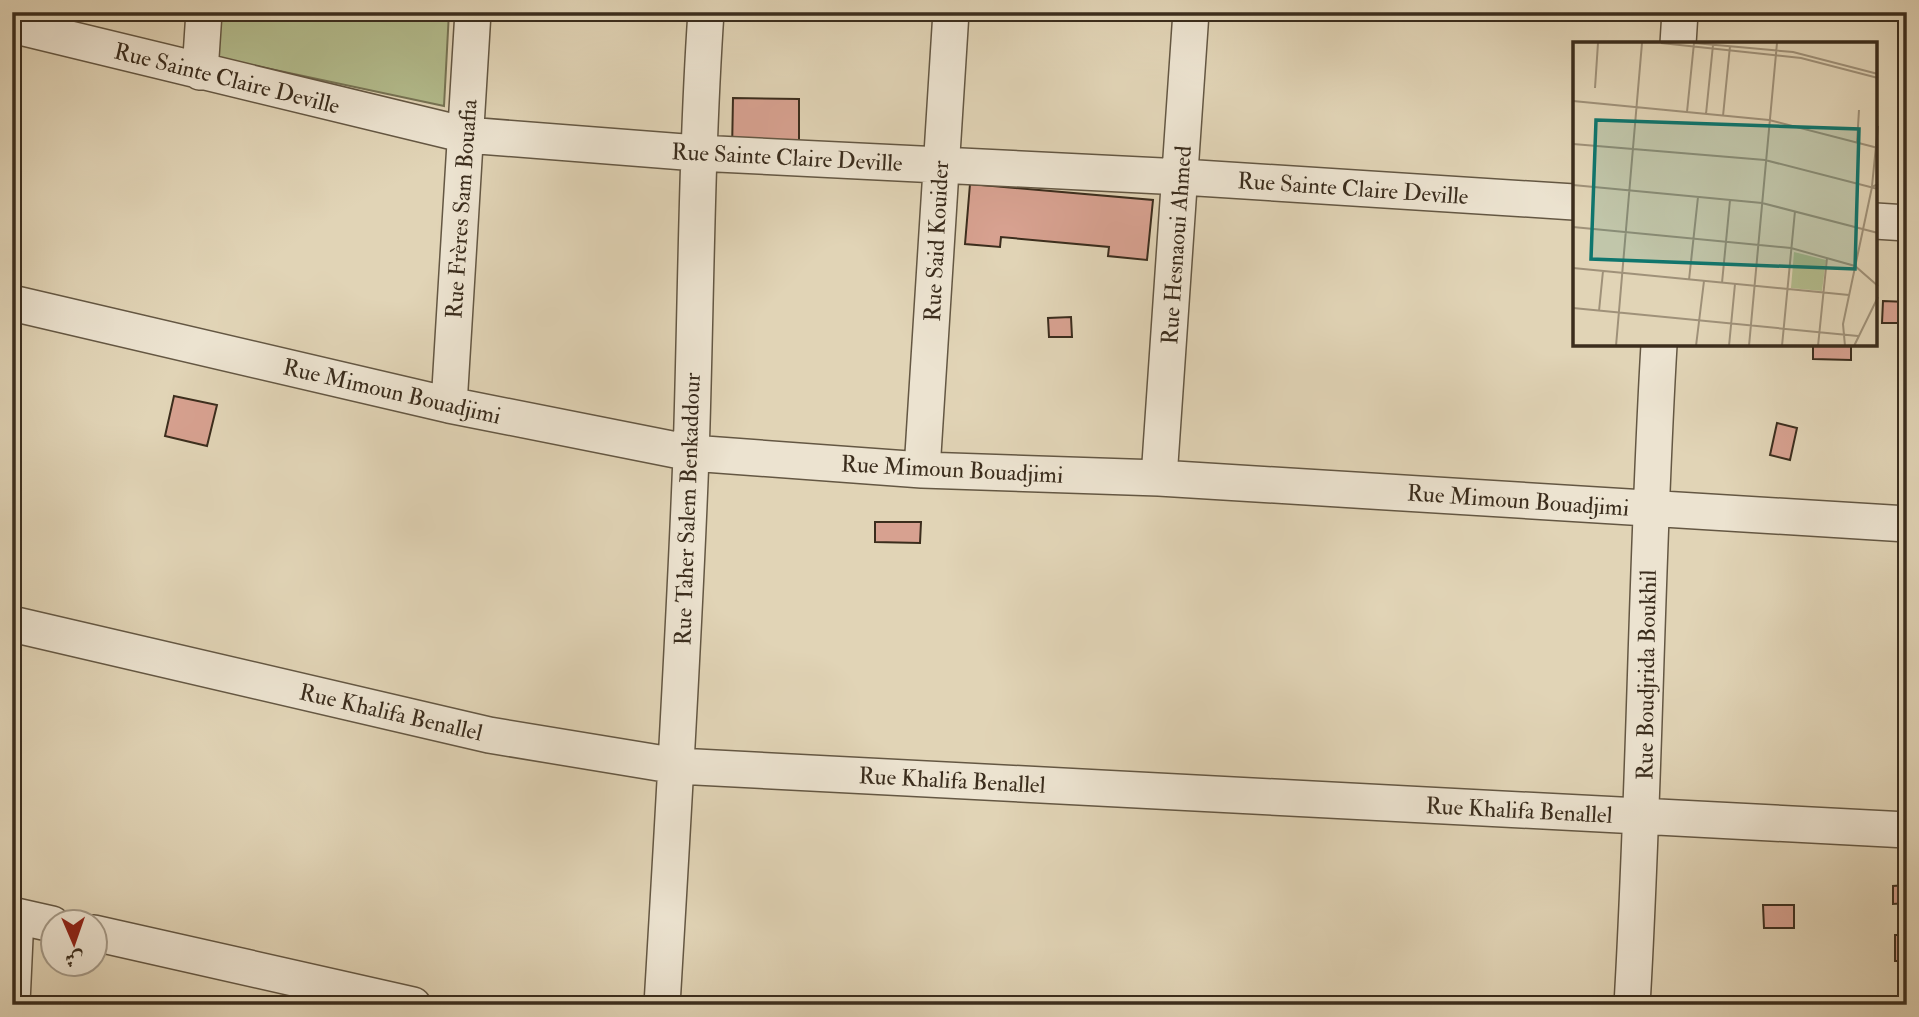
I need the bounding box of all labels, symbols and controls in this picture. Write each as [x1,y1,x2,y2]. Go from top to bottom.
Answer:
street label: Rue Sainte Claire Deville [111,36,343,121]
inset map [1573,42,1877,346]
street label: Rue Frères Sam Bouafia [439,98,484,320]
street label: Rue Sainte Claire Deville [671,137,904,178]
street label: Rue Hesnaoui Ahmed [1155,145,1198,345]
street label: Rue Said Kouider [918,159,955,322]
street label: Rue Sainte Claire Deville [1236,166,1470,211]
street label: Rue Mimoun Bouadjimi [280,352,504,431]
street label: Rue Taher Salem Benkaddour [668,372,707,646]
street label: Rue Mimoun Bouadjimi [840,449,1064,490]
street label: Rue Mimoun Bouadjimi [1406,478,1630,523]
street label: Rue Boudjrida Boukhil [1630,569,1663,781]
street label: Rue Khalifa Benallel [296,677,485,748]
street label: Rue Khalifa Benallel [858,761,1046,800]
street label: Rue Khalifa Benallel [1425,791,1613,830]
north arrow [38,908,108,978]
text: ش [65,947,84,971]

